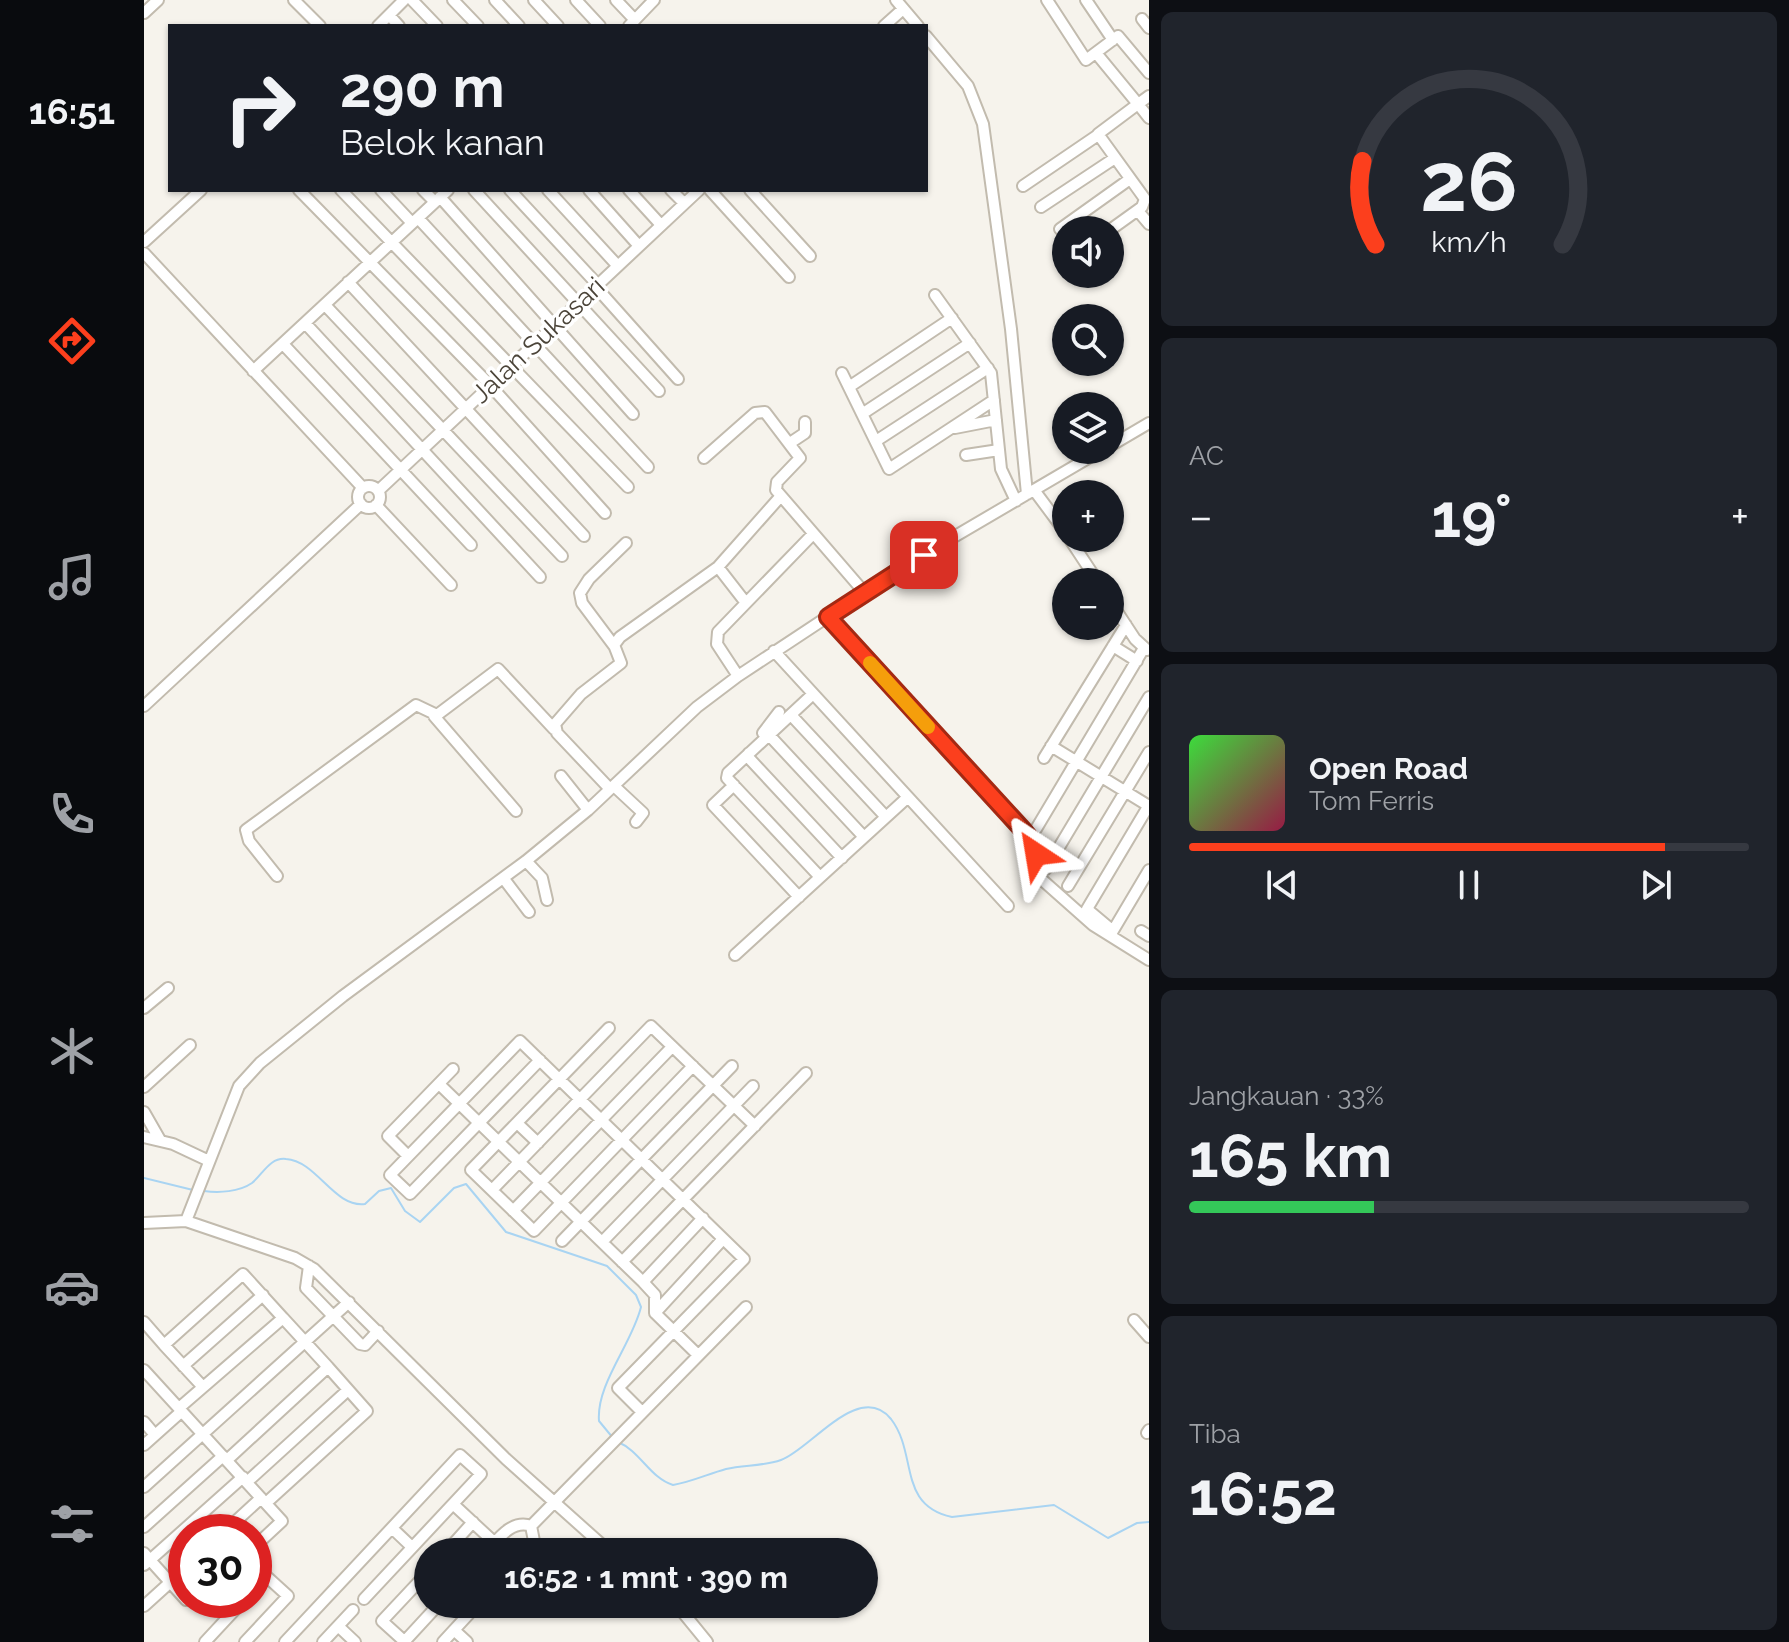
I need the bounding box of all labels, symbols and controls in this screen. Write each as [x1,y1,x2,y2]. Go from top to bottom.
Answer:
text: 290 m [340,54,505,120]
icon: right [208,56,312,160]
text: 16:51 [29,90,115,132]
text: Belok kanan [340,121,545,163]
text: 26 [1420,133,1518,230]
map controls [1052,216,1124,640]
button: sound [1052,216,1124,288]
text: km/h [1431,225,1507,259]
street label: Jalan Sukasari [466,271,610,409]
button: search [1052,304,1124,376]
icon: directions [44,313,100,369]
button: layers [1052,392,1124,464]
text: AC [1189,441,1224,471]
button: + [1052,480,1124,552]
text: 19° [1432,481,1512,551]
text: − [1189,491,1213,542]
text: + [1731,491,1749,542]
pin [890,521,958,589]
icon: arrive [902,533,946,577]
icon: music [44,549,100,605]
button: − [1052,568,1124,640]
text: Open Road [1309,751,1468,786]
icon: phone [44,786,100,842]
text: Tom Ferris [1309,786,1434,816]
position arrow [994,812,1078,896]
icon: previous [1260,863,1304,907]
icon: pause [1447,863,1491,907]
icon: next [1634,863,1678,907]
icon: climate [44,1023,100,1079]
text: Jangkauan · 33% [1189,1081,1384,1111]
text: 165 km [1189,1121,1392,1191]
icon: car [44,1259,100,1315]
text: Tiba [1189,1419,1241,1449]
text: 16:52 [1189,1459,1337,1529]
icon: filters [44,1496,100,1552]
speed limit sign: 30 [168,1514,272,1618]
text: 16:52 · 1 mnt · 390 m [504,1560,788,1595]

